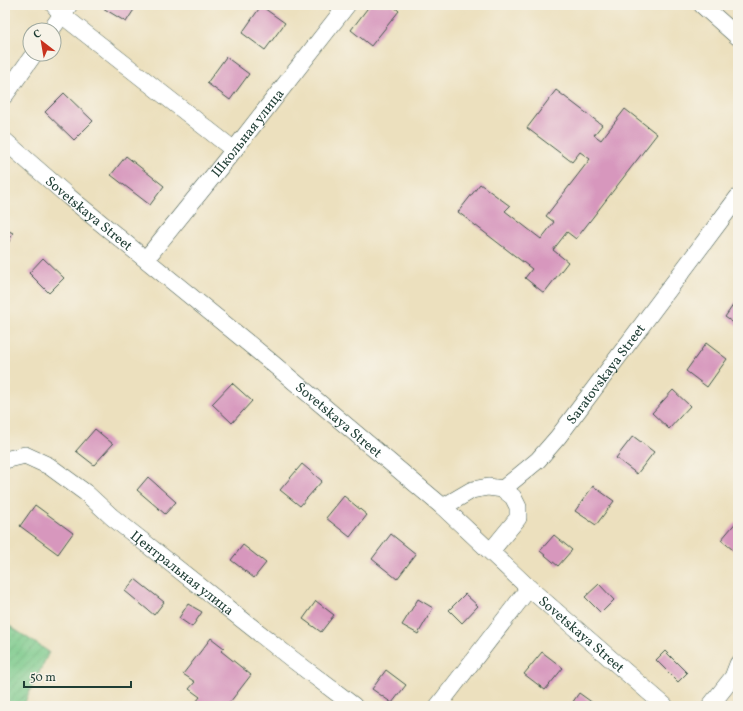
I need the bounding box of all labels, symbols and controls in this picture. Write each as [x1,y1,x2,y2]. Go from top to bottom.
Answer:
north arrow [22,22,62,62]
text: С [31,26,45,43]
street label: Школьная улица [208,85,289,182]
street label: Sovetskaya Street [41,172,136,256]
street label: Saratovskaya Street [563,320,651,429]
street label: Sovetskaya Street [291,379,386,463]
street label: Центральная улица [126,527,237,621]
street label: Sovetskaya Street [534,592,628,678]
scale bar [24,663,131,689]
text: 50 m [30,670,56,686]

